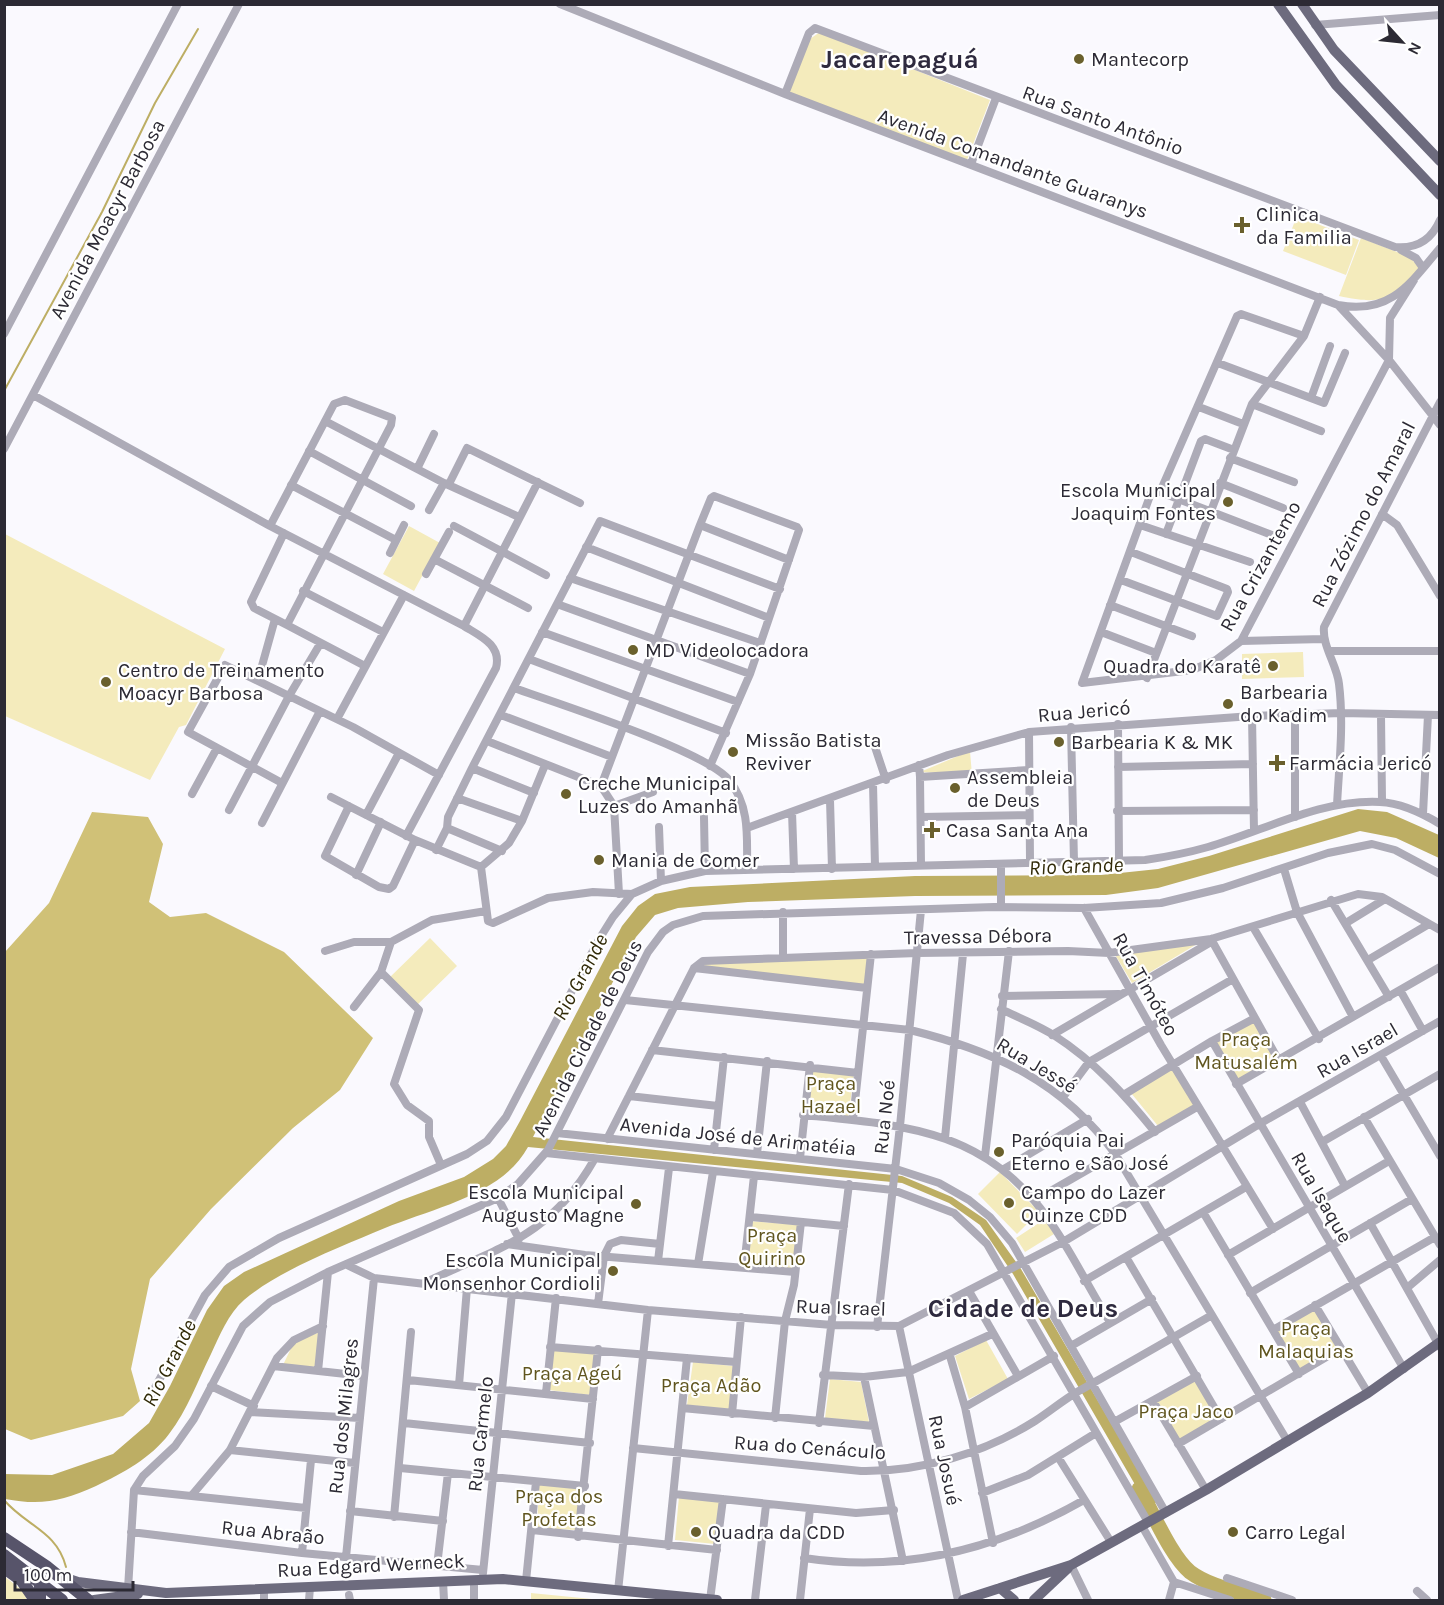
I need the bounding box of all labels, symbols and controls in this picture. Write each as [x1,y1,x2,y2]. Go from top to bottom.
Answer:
north arrow [1372,12,1432,72]
text: N [1404,39,1426,58]
district label: Jacarepaguá [821,44,979,75]
place label: Mantecorp [1091,48,1189,71]
marker: Mantecorp [1072,52,1086,66]
street label: Rua Santo Antônio [1019,81,1186,160]
street label: Avenida Comandante Guaranys [875,104,1151,223]
street label: Avenida Moacyr Barbosa [45,116,170,323]
place label: Clinica da Familia [1256,203,1352,249]
marker: Clinica da Familia [1233,216,1251,234]
street label: Rua Zózimo do Amaral [1307,418,1420,611]
place label: Escola Municipal Joaquim Fontes [1060,479,1216,525]
marker: Escola Municipal Joaquim Fontes [1221,495,1235,509]
street label: Rua Crizantemo [1215,497,1306,635]
place label: MD Videolocadora [645,639,809,662]
marker: MD Videolocadora [626,643,640,657]
place label: Quadra do Karatê [1103,655,1261,678]
place label: Centro de Treinamento Moacyr Barbosa [118,659,325,705]
marker: Quadra do Karatê [1266,659,1280,673]
marker: Centro de Treinamento Moacyr Barbosa [99,675,113,689]
place label: Barbearia do Kadim [1240,681,1328,727]
street label: Rua Jericó [1037,696,1131,727]
marker: Barbearia do Kadim [1221,697,1235,711]
place label: Missão Batista Reviver [745,729,882,775]
place label: Barbearia K & MK [1071,731,1233,754]
marker: Barbearia K & MK [1052,735,1066,749]
marker: Missão Batista Reviver [726,745,740,759]
place label: Farmácia Jericó [1289,752,1432,775]
marker: Farmácia Jericó [1270,756,1284,770]
place label: Assembleia de Deus [967,766,1073,812]
place label: Creche Municipal Luzes do Amanhã [578,772,738,818]
marker: Assembleia de Deus [948,781,962,795]
marker: Creche Municipal Luzes do Amanhã [559,787,573,801]
place label: Casa Santa Ana [946,819,1089,842]
marker: Casa Santa Ana [923,821,941,839]
place label: Mania de Comer [611,849,760,872]
water label: Rio Grande [1028,852,1124,880]
marker: Mania de Comer [592,853,606,867]
street label: Travessa Débora [904,924,1052,949]
water label: Rio Grande [547,929,613,1024]
street label: Rua Timóteo [1108,929,1183,1040]
street label: Avenida Cidade de Deus [528,936,647,1141]
street label: Rua Israel [1312,1018,1402,1083]
park label: Praça Matusalém [1194,1028,1298,1074]
street label: Rua Jessé [992,1032,1081,1098]
park label: Praça Hazael [801,1072,861,1118]
street label: Rua Noé [869,1079,900,1156]
street label: Avenida José de Arimatéia [619,1113,857,1160]
place label: Paróquia Pai Eterno e São José [1011,1129,1169,1175]
marker: Paróquia Pai Eterno e São José [992,1145,1006,1159]
street label: Rua Isaque [1286,1148,1357,1247]
place label: Escola Municipal Augusto Magne [468,1181,624,1227]
place label: Campo do Lazer Quinze CDD [1021,1181,1166,1227]
marker: Campo do Lazer Quinze CDD [1002,1196,1016,1210]
marker: Escola Municipal Augusto Magne [629,1197,643,1211]
park label: Praça Quirino [738,1224,806,1270]
place label: Escola Municipal Monsenhor Cordioli [423,1249,601,1295]
marker: Escola Municipal Monsenhor Cordioli [606,1264,620,1278]
district label: Cidade de Deus [928,1293,1118,1324]
street label: Rua Israel [795,1294,887,1321]
water label: Rio Grande [137,1315,201,1410]
park label: Praça Malaquias [1258,1317,1354,1363]
street label: Rua dos Milagres [324,1337,363,1495]
park label: Praça Ageú [522,1362,622,1385]
park label: Praça Adão [661,1374,761,1397]
street label: Rua Carmelo [463,1375,498,1493]
park label: Praça Jaco [1138,1400,1234,1423]
street label: Rua Josué [924,1413,965,1507]
street label: Rua do Cenáculo [733,1431,887,1464]
park label: Praça dos Profetas [515,1485,603,1531]
street label: Rua Abraão [220,1516,326,1549]
place label: Quadra da CDD [708,1521,845,1544]
place label: Carro Legal [1245,1521,1346,1544]
marker: Quadra da CDD [689,1525,703,1539]
marker: Carro Legal [1226,1525,1240,1539]
street label: Rua Edgard Werneck [277,1549,466,1582]
scale bar [15,1554,134,1592]
text: 100 m [24,1564,72,1586]

